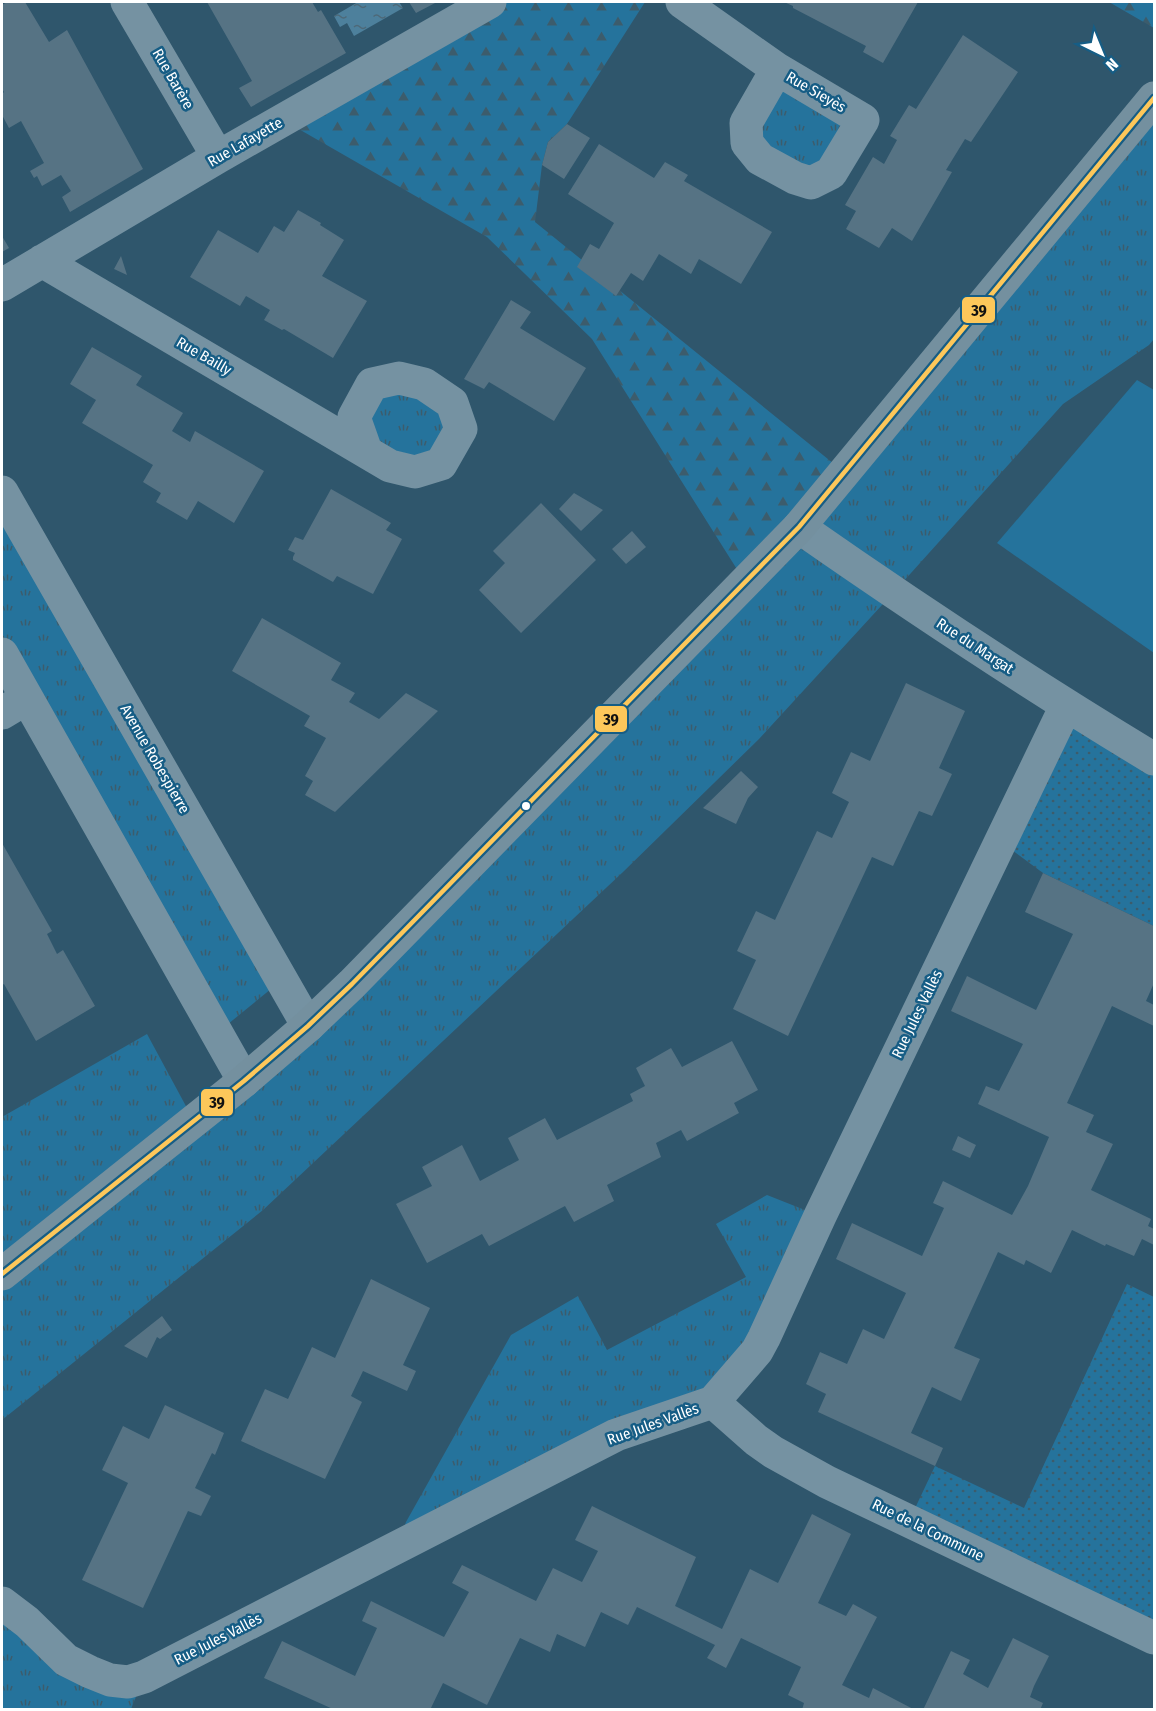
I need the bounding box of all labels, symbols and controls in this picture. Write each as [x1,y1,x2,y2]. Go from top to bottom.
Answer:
north arrow [1072,24,1132,84]
street label: Rue Barère [148,46,198,112]
text: N [1102,54,1122,75]
street label: Rue Sieyès [783,68,849,116]
street label: Rue Lafayette [204,113,286,171]
line badge: 39 [961,296,996,324]
text: 39 [970,301,987,320]
street label: Rue Bailly [173,333,235,379]
street label: Rue du Margat [933,614,1017,678]
street label: Avenue Robespierre [116,701,194,817]
line badge: 39 [594,705,628,733]
text: 39 [602,710,619,729]
unlabelled marker [520,800,532,812]
street label: Rue Jules Vallès [888,967,946,1061]
line badge: 39 [200,1088,234,1117]
text: 39 [208,1093,225,1112]
street label: Rue Jules Vallès [605,1399,701,1449]
street label: Rue de la Commune [869,1495,987,1565]
street label: Rue Jules Vallès [171,1609,265,1669]

